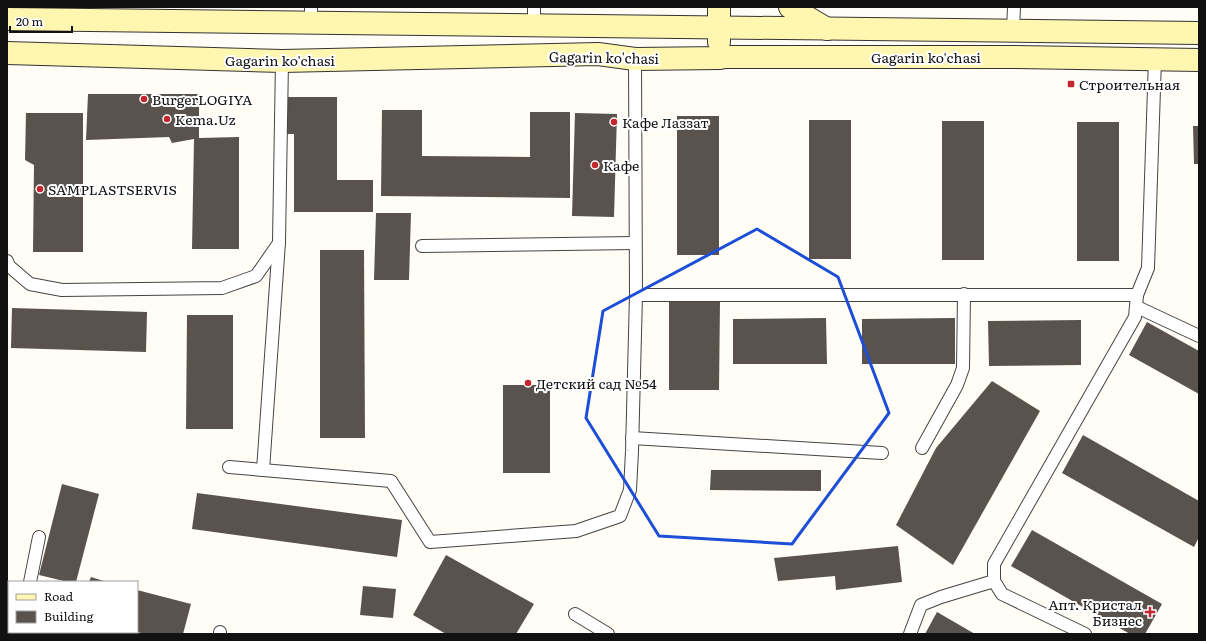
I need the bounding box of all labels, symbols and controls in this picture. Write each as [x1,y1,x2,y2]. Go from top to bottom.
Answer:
scale bar [10,8,72,34]
text: 20 m [16,12,43,30]
street label: Gagarin ko'chasi [549,46,660,68]
street label: Gagarin ko'chasi [871,47,981,67]
street label: Gagarin ko'chasi [225,50,335,70]
place label: Строительная [1079,74,1180,94]
marker: Строительная [1066,79,1076,89]
place label: BurgerLOGIYA [152,89,253,109]
marker: BurgerLOGIYA [139,94,149,104]
place label: Kema.Uz [175,109,236,129]
place label: Кафе Лаззат [622,112,709,132]
marker: Kema.Uz [162,114,172,124]
marker: Кафе Лаззат [609,117,619,127]
place label: Кафе [603,155,639,175]
marker: Кафе [590,160,600,170]
place label: SAMPLASTSERVIS [48,179,177,199]
marker: SAMPLASTSERVIS [35,184,45,194]
place label: Детский сад №54 [536,373,657,393]
marker: Детский сад №54 [523,378,533,388]
legend [8,581,138,633]
text: Road [44,587,74,605]
place label: Апт. Кристал Бизнес [1048,594,1142,630]
text: Building [44,607,94,625]
marker: Апт. Кристал Бизнес [1145,607,1155,617]

